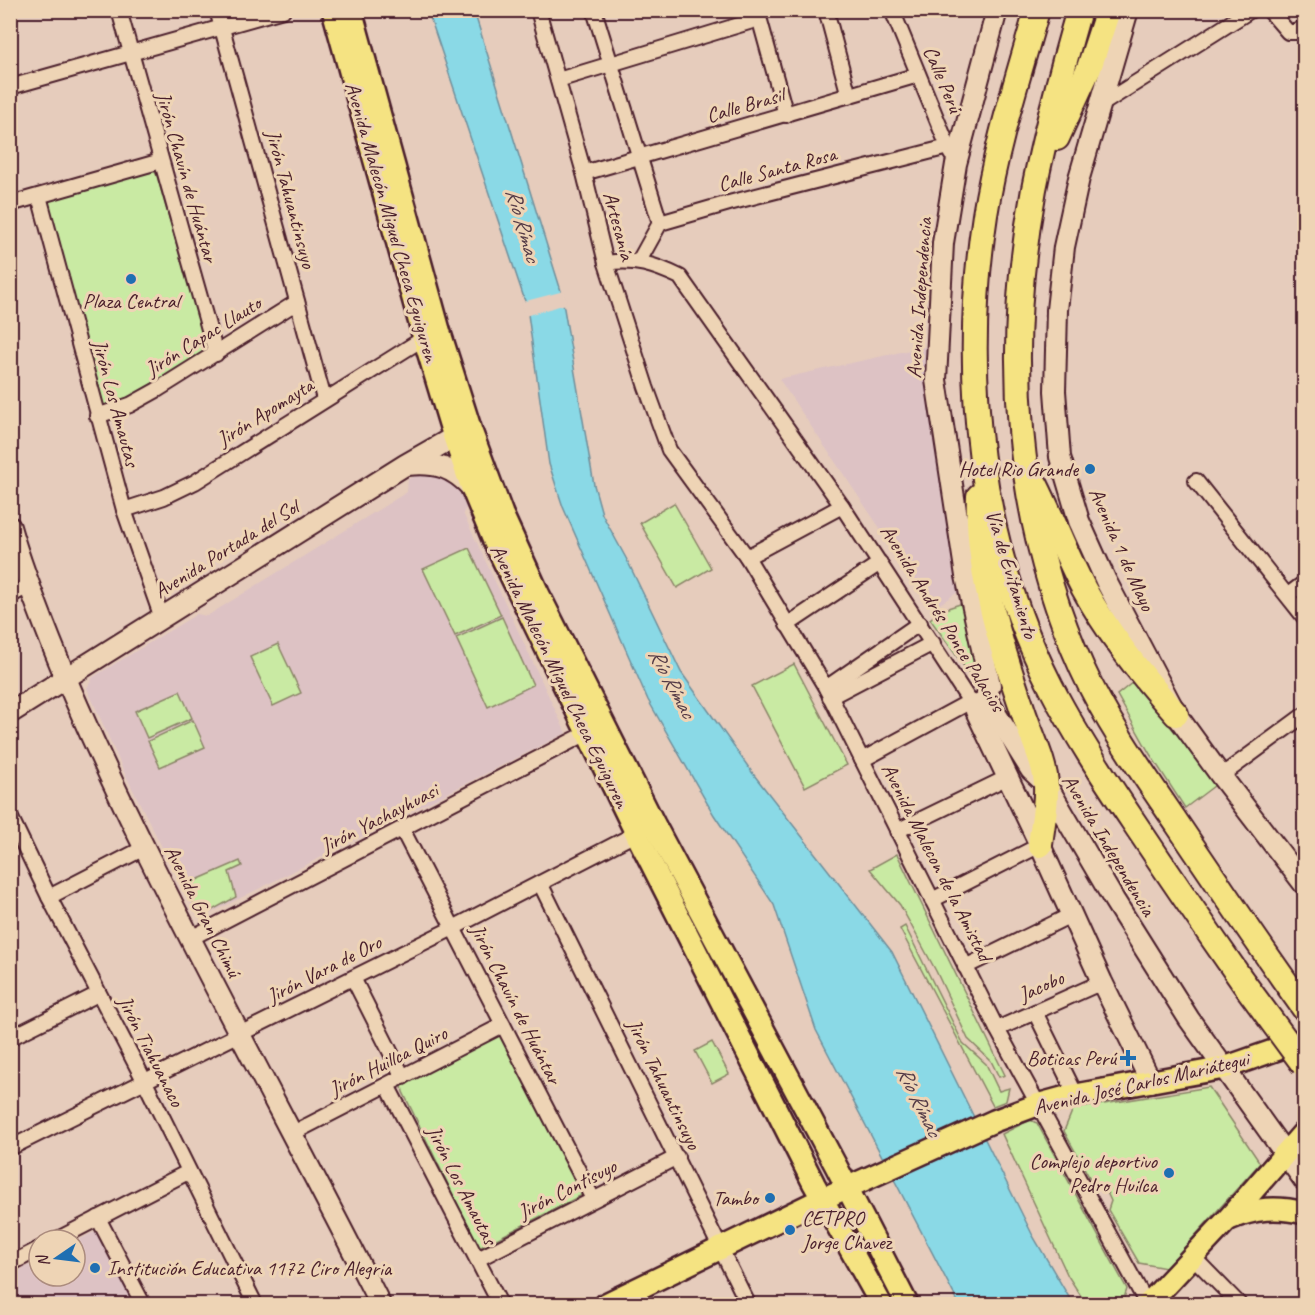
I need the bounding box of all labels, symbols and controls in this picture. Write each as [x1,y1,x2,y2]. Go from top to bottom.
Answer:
street label: Calle Perú [917,42,969,118]
street label: Avenida Malecón Miguel Checa Eguiguren [340,79,445,367]
street label: Calle Brasil [703,81,790,128]
street label: Jirón Chavín de Huántar [150,88,224,267]
street label: Jirón Tahuantinsuyo [260,126,322,273]
street label: Calle Santa Rosa [715,140,841,197]
water label: Río Rímac [499,185,548,268]
street label: Artesanía [597,189,641,265]
street label: Avenida Independencia [900,215,938,379]
marker: Plaza Central [124,272,138,286]
place label: Plaza Central [83,288,183,314]
street label: Jirón Capac Llauto [139,289,268,382]
street label: Jirón Los Amautas [86,336,146,471]
street label: Jirón Apomayta [211,371,320,452]
place label: Hotel Rio Grande [959,456,1079,482]
marker: Hotel Rio Grande [1083,462,1097,476]
street label: Avenida 1 de Mayo [1083,483,1161,616]
street label: Avenida Portada del Sol [149,492,306,604]
street label: Vía de Evitamiento [980,507,1044,643]
street label: Avenida Andrés Ponce Palacios [875,520,1012,718]
street label: Avenida Malecón Miguel Checa Eguiguren [485,540,636,813]
water label: Río Rímac [642,643,703,725]
street label: Avenida Malecon de la Amistad [876,759,999,968]
street label: Avenida Independencia [1056,769,1162,922]
street label: Jirón Yachayhuasi [315,776,445,859]
street label: Avenida Gran Chimú [159,841,248,983]
street label: Jirón Chavín de Huántar [464,919,568,1090]
street label: Jirón Vara de Oro [261,928,387,1009]
street label: Jacobo [1013,964,1069,1008]
street label: Jirón Tiahuanaco [111,990,191,1112]
street label: Jirón Tahuantinsuyo [621,1013,708,1155]
street label: Jirón Huillca Quiro [324,1019,453,1102]
place label: Boticas Perú [1027,1045,1118,1071]
street label: Avenida José Carlos Mariátegui [1031,1045,1254,1120]
marker: Boticas Perú [1121,1051,1135,1065]
water label: Río Rímac [890,1061,949,1144]
street label: Jirón Los Amautas [420,1120,504,1251]
place label: Complejo deportivo Pedro Huilca [1030,1148,1159,1198]
street label: Jirón Contisuyo [512,1152,622,1225]
marker: Complejo deportivo Pedro Huilca [1162,1166,1176,1180]
place label: Tambo [713,1185,761,1211]
marker: Tambo [763,1191,777,1205]
place label: CETPRO Jorge Chavez [801,1205,894,1255]
marker: CETPRO Jorge Chavez [783,1223,797,1237]
north arrow [27,1228,87,1288]
text: N [32,1251,54,1269]
place label: Institución Educativa 1172 Ciro Alegria [107,1255,393,1281]
marker: Institución Educativa 1172 Ciro Alegria [88,1261,102,1275]

